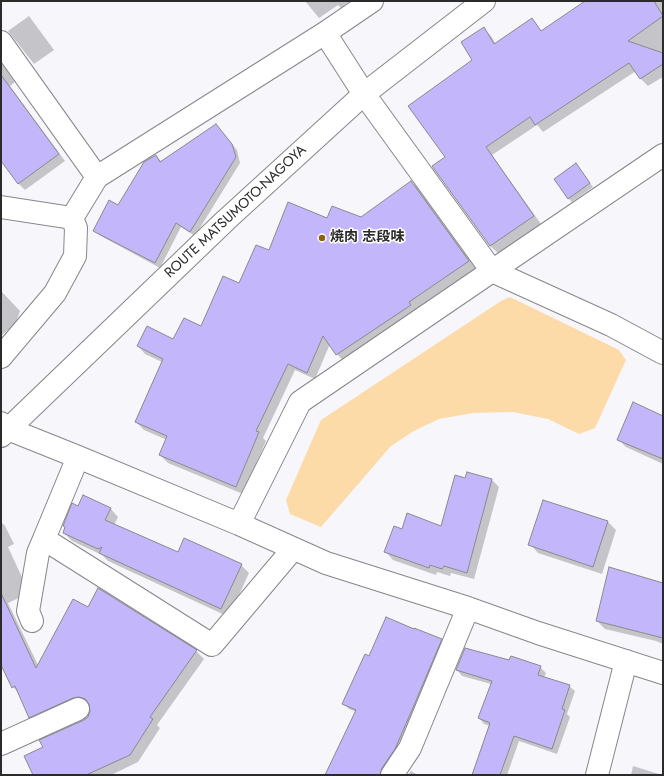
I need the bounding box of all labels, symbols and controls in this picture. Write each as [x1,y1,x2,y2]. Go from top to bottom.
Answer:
street label: ROUTE MATSUMOTO-NAGOYA [162,142,310,282]
place label: 焼肉 志段味 [330,230,404,246]
marker: 焼肉 志段味 [317,233,327,243]

